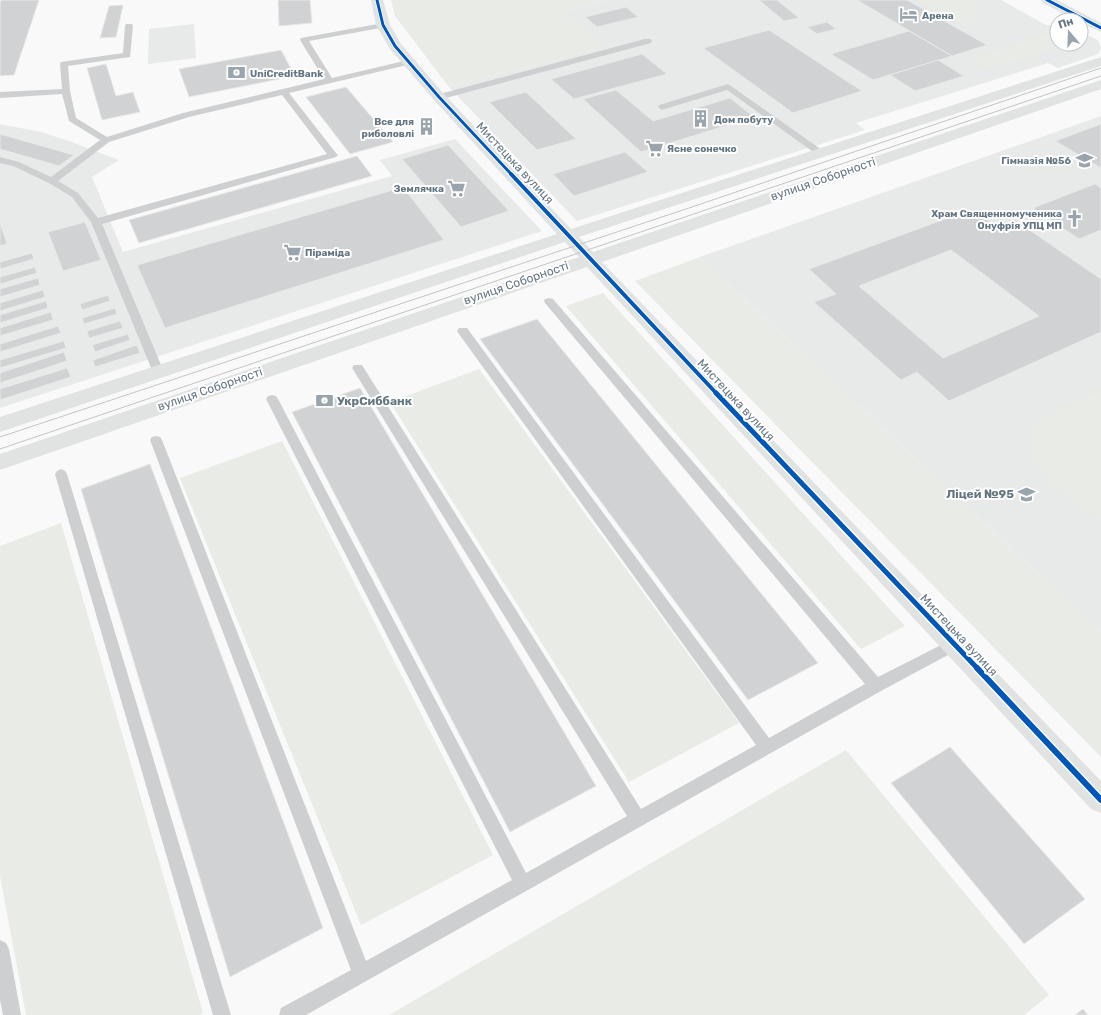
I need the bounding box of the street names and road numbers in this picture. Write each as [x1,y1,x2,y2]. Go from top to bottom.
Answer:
street label: Мистецька вулиця [473,119,557,207]
street label: вулиця Соборності [769,154,877,204]
street label: вулиця Соборності [462,258,570,308]
street label: Мистецька вулиця [694,356,778,444]
street label: вулиця Соборності [156,364,264,414]
street label: Мистецька вулиця [917,591,1001,679]

